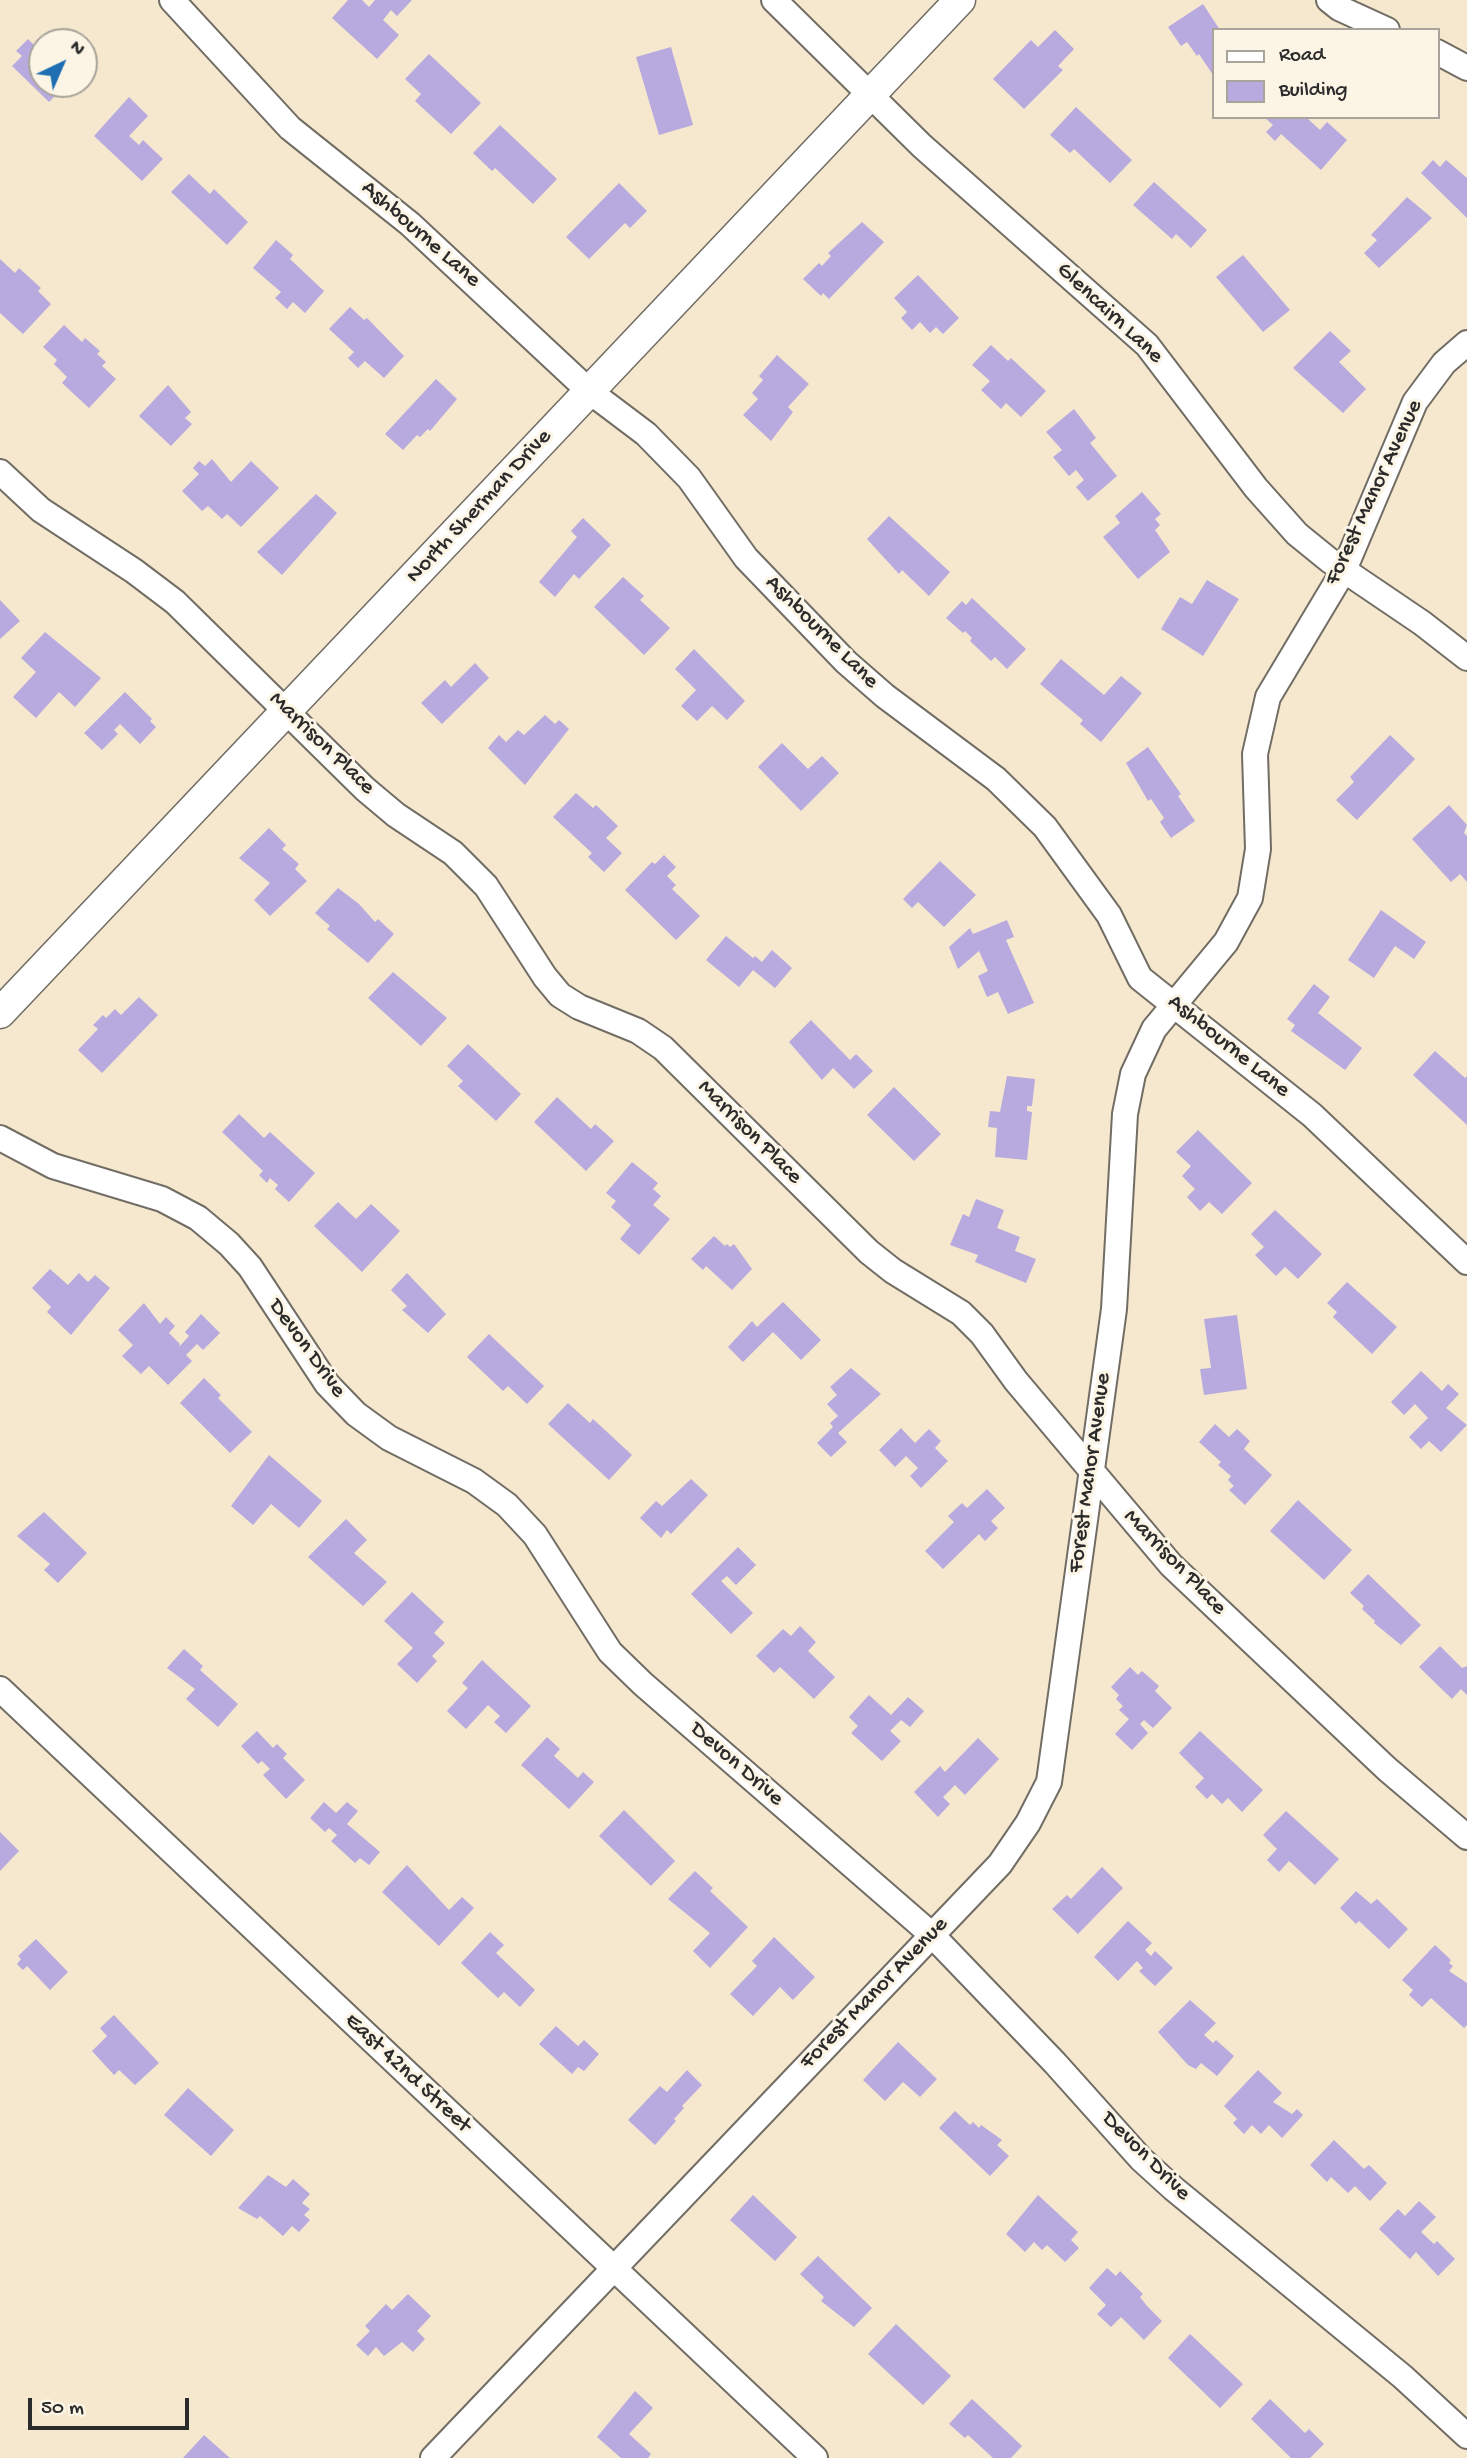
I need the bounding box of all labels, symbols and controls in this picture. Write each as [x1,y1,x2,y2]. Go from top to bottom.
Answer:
north arrow [28,28,98,98]
legend [1212,28,1439,119]
text: N [64,36,89,62]
text: Road [1279,44,1325,69]
text: Building [1279,79,1348,104]
street label: Ashbourne Lane [354,176,486,294]
street label: Glencairn Lane [1050,257,1168,371]
street label: Forest Manor Avenue [1320,396,1430,590]
street label: North Sherman Drive [401,424,559,590]
street label: Ashbourne Lane [758,570,884,696]
street label: Marrison Place [262,686,380,802]
street label: Ashbourne Lane [1161,989,1295,1105]
street label: Marrison Place [691,1075,807,1191]
street label: Devon Drive [261,1294,351,1404]
street label: Forest Manor Avenue [1063,1371,1119,1575]
street label: Marrison Place [1116,1504,1232,1622]
street label: Devon Drive [683,1717,789,1813]
street label: Forest Manor Avenue [795,1912,955,2076]
street label: East 42nd Street [338,2008,476,2140]
street label: Devon Drive [1094,2106,1196,2208]
scale bar [32,2384,192,2428]
text: 50 m [41,2397,84,2422]

